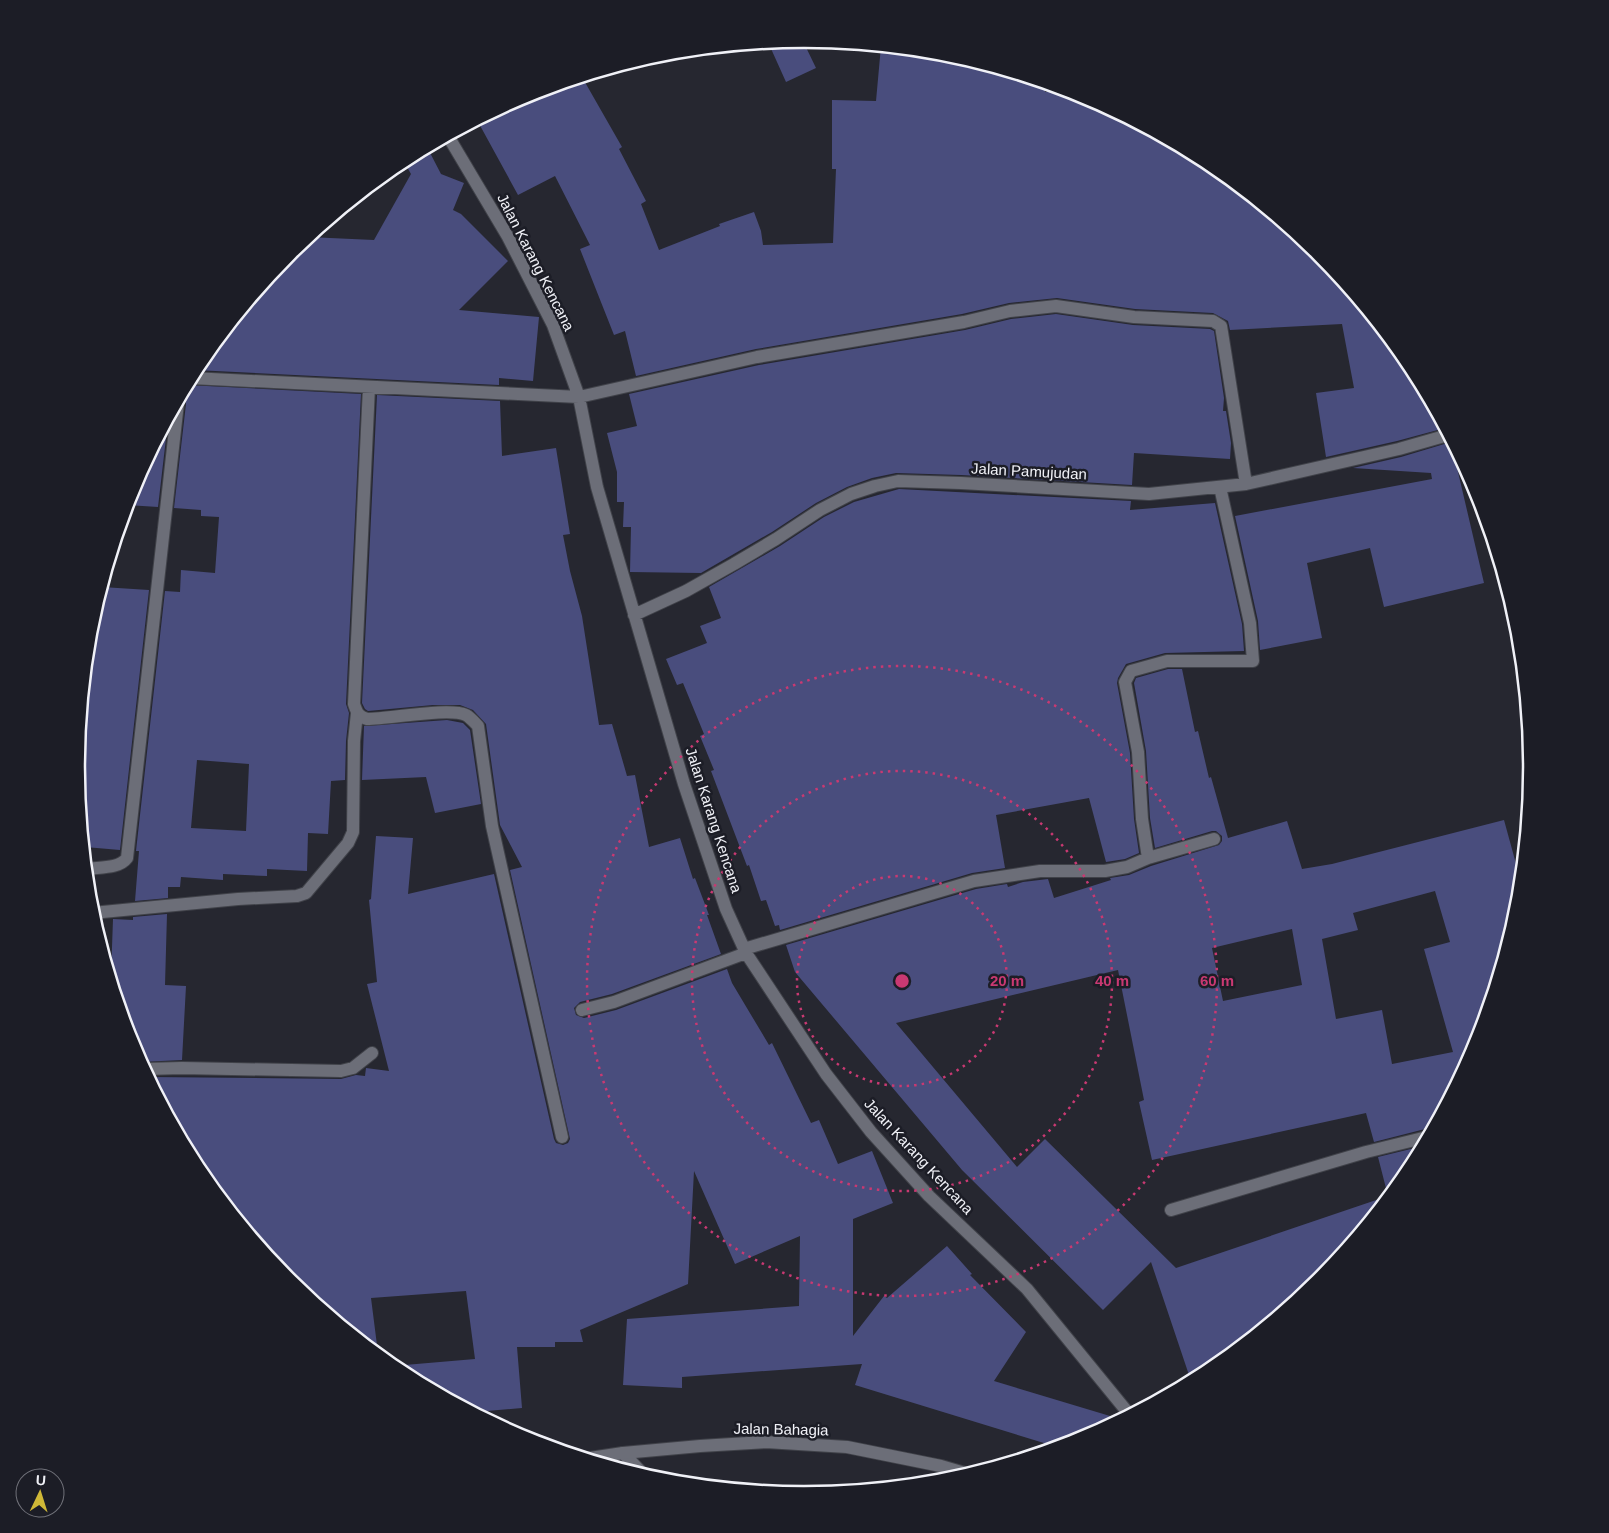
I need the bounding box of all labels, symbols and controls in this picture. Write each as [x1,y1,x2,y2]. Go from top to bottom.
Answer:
street label: Jalan Karang Kencana [494,191,578,334]
street label: Jalan Pamujudan [971,459,1087,483]
street label: Jalan Karang Kencana [682,745,746,895]
centre of rings [893,972,911,990]
text: 20 m [990,972,1024,989]
text: 40 m [1095,972,1129,989]
text: 60 m [1200,972,1234,989]
street label: Jalan Karang Kencana [861,1095,977,1218]
street label: Jalan Bahagia [733,1420,829,1438]
north arrow [15,1468,65,1518]
text: U [35,1472,47,1488]

